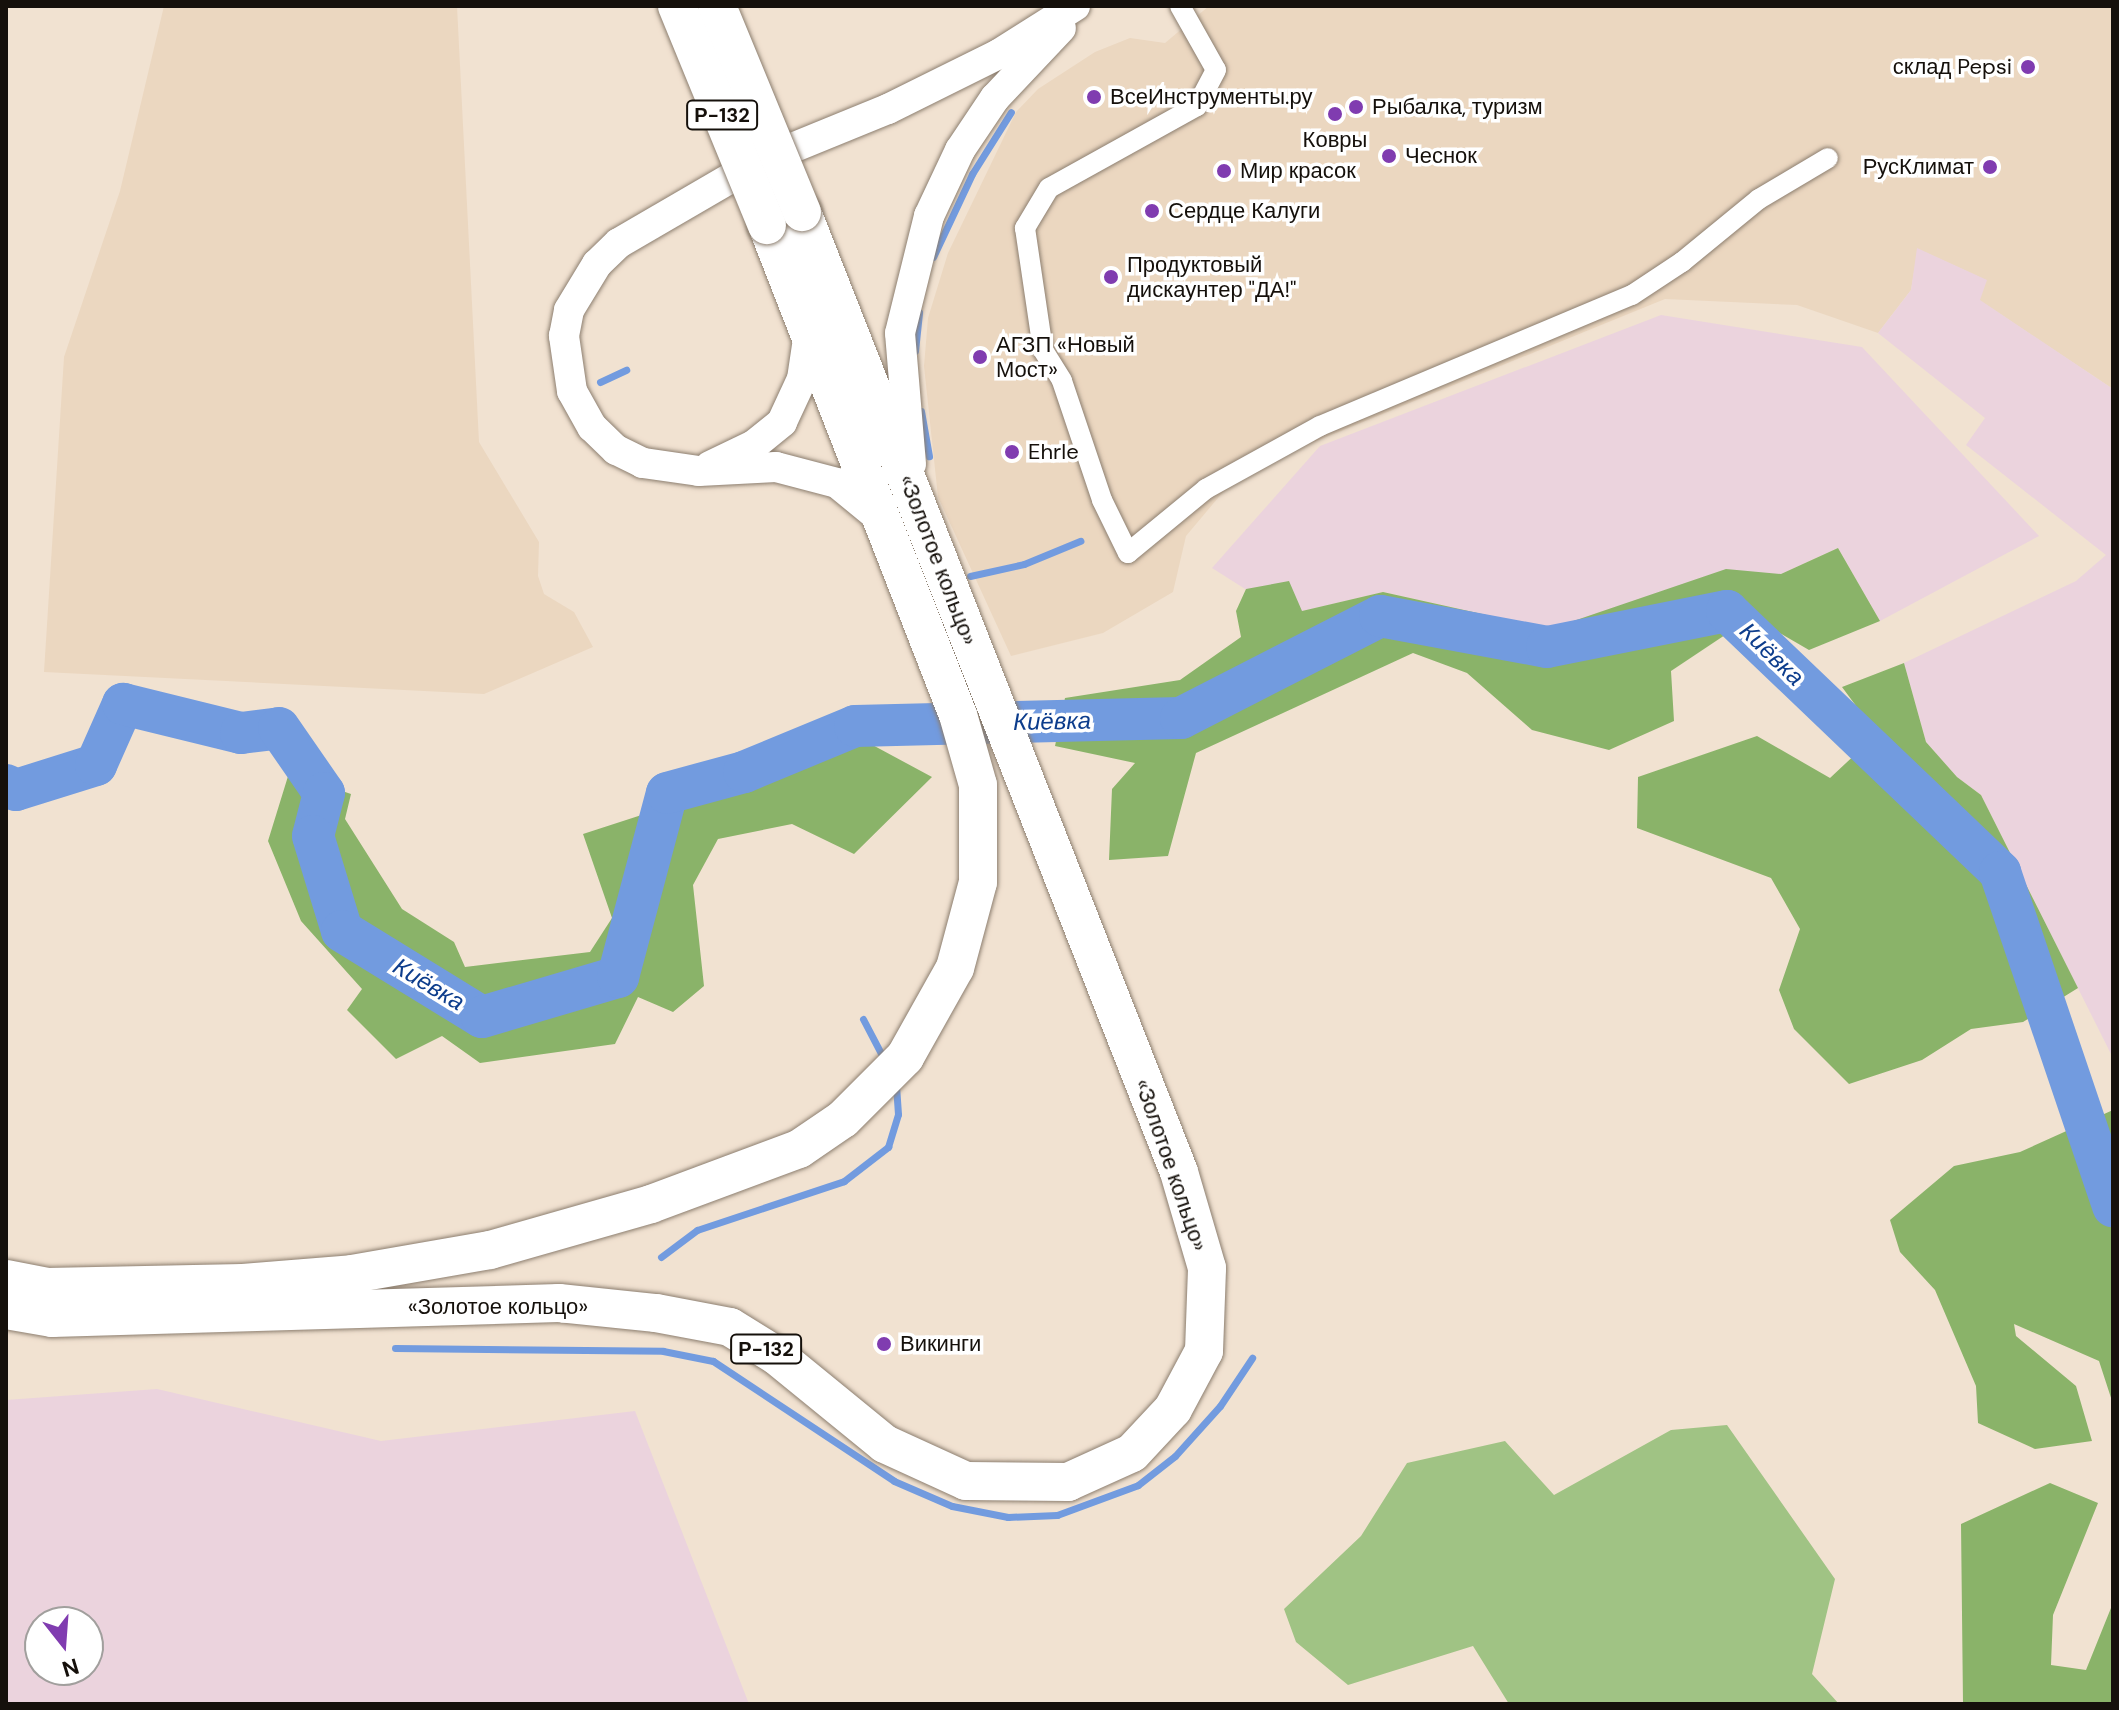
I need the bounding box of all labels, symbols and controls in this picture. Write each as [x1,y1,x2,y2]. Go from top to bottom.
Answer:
place label: склад Pepsi [1893,54,2012,80]
marker: склад Pepsi [2019,58,2037,76]
place label: ВсеИнструменты.ру [1110,84,1312,110]
marker: ВсеИнструменты.ру [1085,88,1103,106]
place label: Рыбалка, туризм [1372,94,1543,120]
marker: Рыбалка, туризм [1347,98,1365,116]
road number: Р-132 [686,99,758,131]
marker: Ковры [1326,105,1344,123]
place label: Ковры [1303,127,1367,153]
place label: Чеснок [1405,143,1477,169]
marker: Чеснок [1380,147,1398,165]
place label: РусКлимат [1863,154,1974,180]
place label: Мир красок [1240,158,1356,184]
marker: РусКлимат [1981,158,1999,176]
marker: Мир красок [1215,162,1233,180]
place label: Сердце Калуги [1168,198,1320,224]
marker: Сердце Калуги [1143,202,1161,220]
place label: Продуктовый дискаунтер "ДА!" [1127,251,1296,302]
marker: Продуктовый дискаунтер "ДА!" [1102,268,1120,286]
place label: АГЗП «Новый Мост» [996,331,1135,382]
marker: АГЗП «Новый Мост» [971,348,989,366]
place label: Ehrle [1028,439,1079,465]
marker: Ehrle [1003,443,1021,461]
street label: «Золотое кольцо» [893,471,983,649]
water label: Киёвка [1734,617,1810,691]
water label: Киёвка [1013,706,1091,736]
water label: Киёвка [388,952,470,1016]
street label: «Золотое кольцо» [1129,1075,1213,1255]
street label: «Золотое кольцо» [408,1294,588,1320]
place label: Викинги [900,1331,981,1357]
road number: Р-132 [730,1333,802,1365]
marker: Викинги [875,1335,893,1353]
north arrow [24,1606,104,1686]
text: N [59,1651,82,1684]

